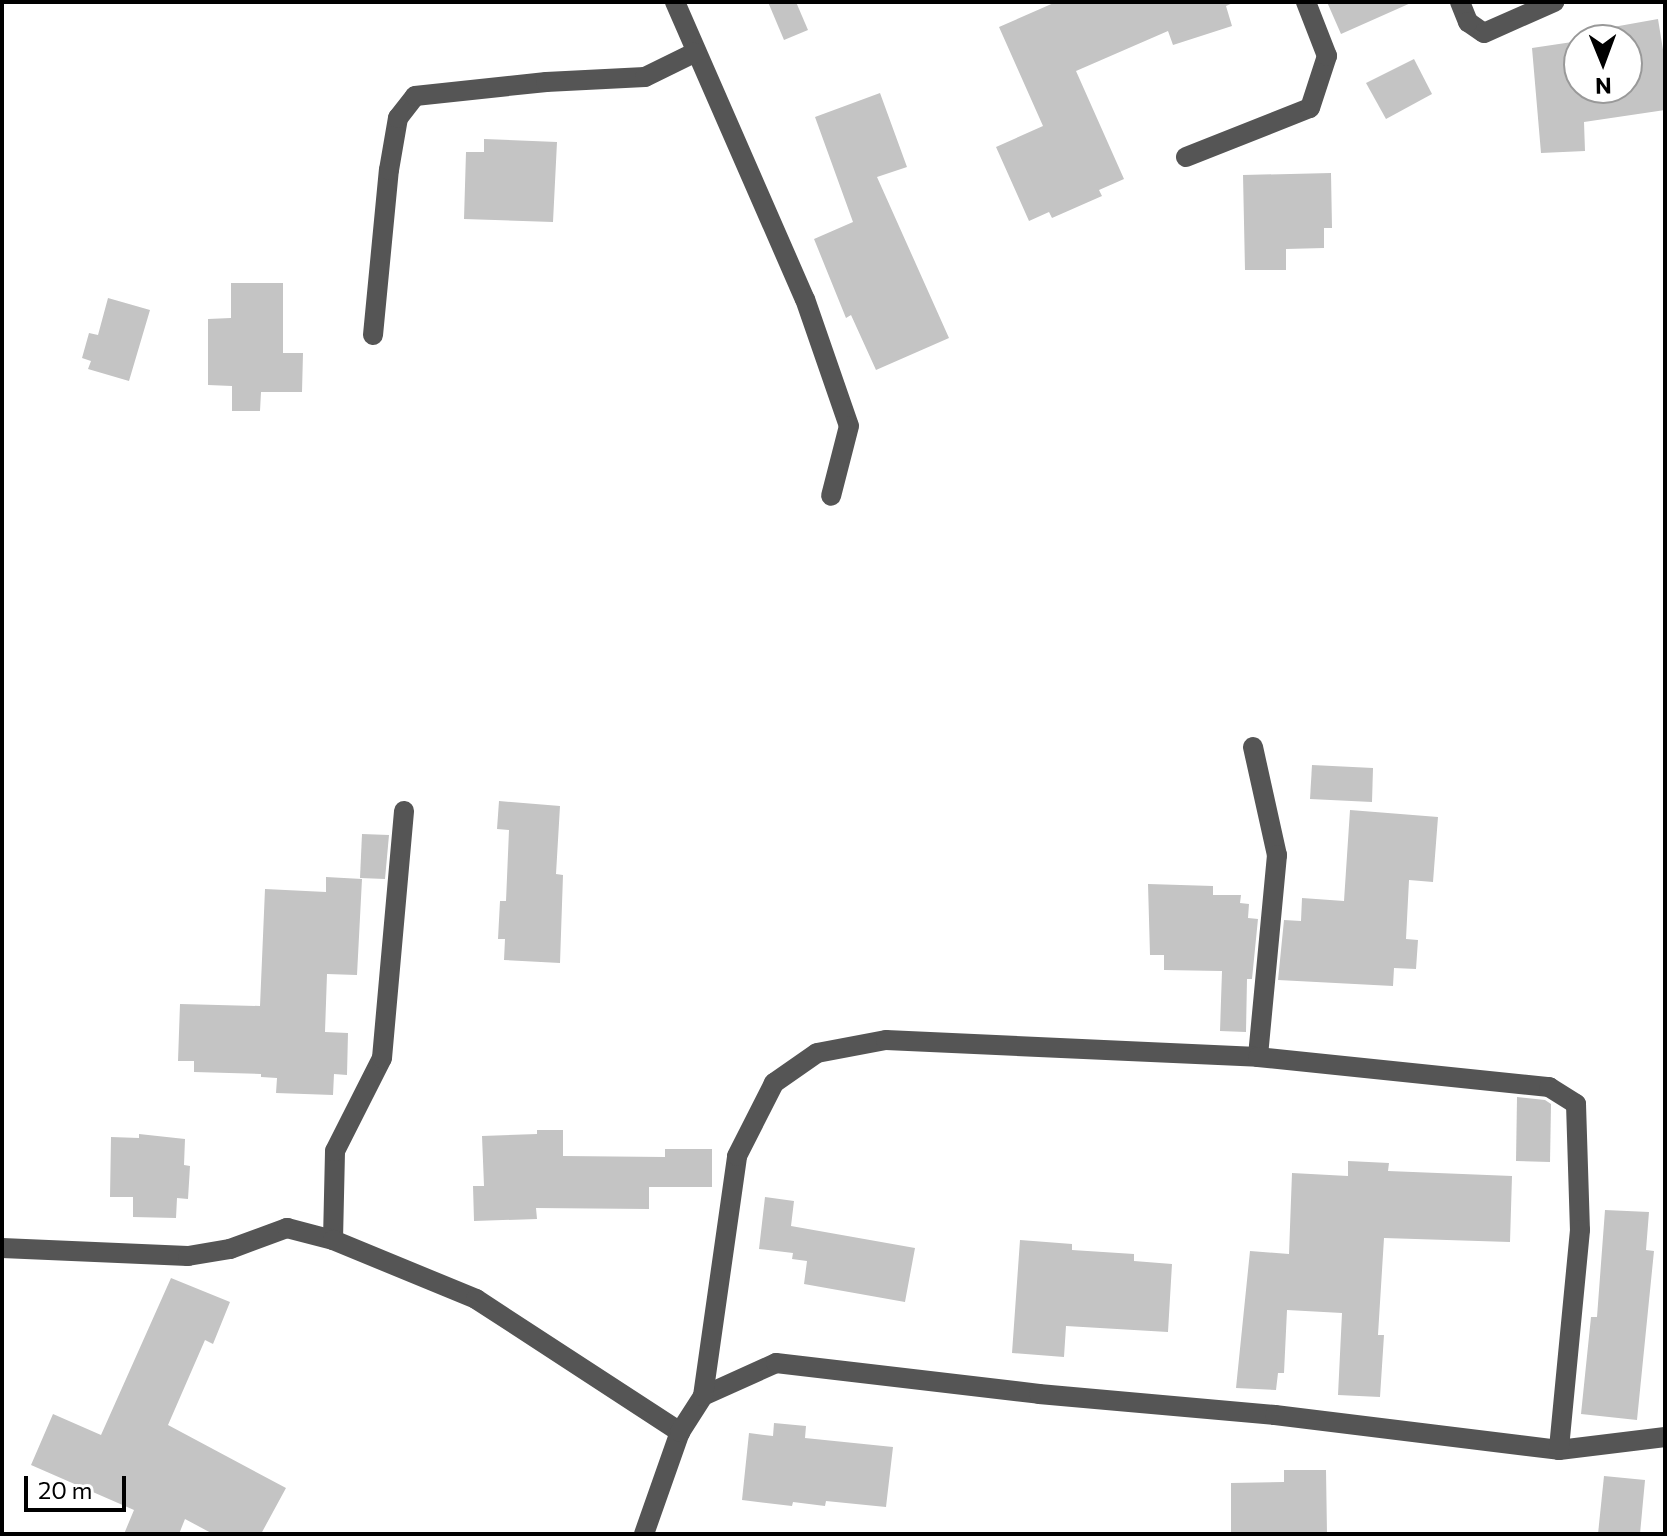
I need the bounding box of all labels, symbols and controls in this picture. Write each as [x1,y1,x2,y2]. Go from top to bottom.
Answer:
north arrow [1563,24,1643,104]
text: N [1595,73,1612,100]
scale bar [28,1460,130,1510]
text: 20 m [38,1475,92,1504]

